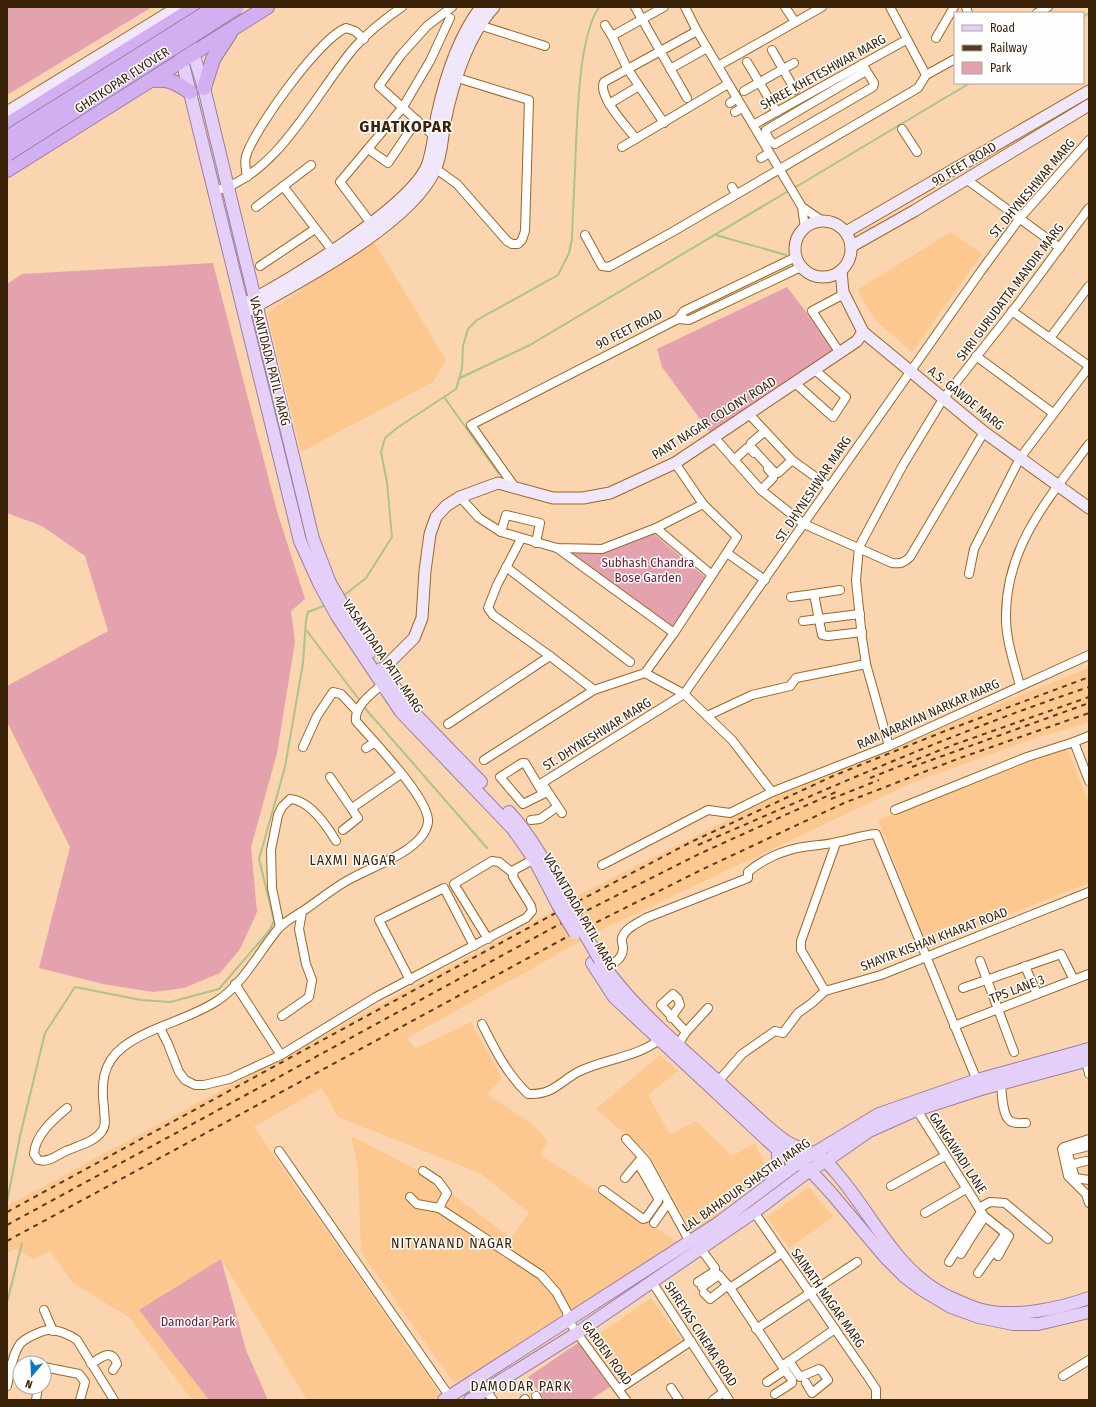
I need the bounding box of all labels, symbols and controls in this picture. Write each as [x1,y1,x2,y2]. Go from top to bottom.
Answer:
legend [954,12,1084,84]
text: Road [990,21,1015,35]
street label: SHREE KHETESHWAR MARG [758,31,888,113]
text: Railway [990,41,1028,55]
street label: GHATKOPAR FLYOVER [72,44,172,116]
text: Park [990,61,1012,75]
district label: GHATKOPAR [359,116,453,137]
street label: ST. DHYNESHWAR MARG [986,135,1078,241]
street label: 90 FEET ROAD [929,139,999,189]
street label: SHRI GURUDATTA MANDIR MARG [953,220,1067,364]
street label: VASANTDADA PATIL MARG [247,295,293,427]
street label: 90 FEET ROAD [593,306,665,352]
street label: A.S. GAWDE MARG [925,363,1007,433]
street label: PANT NAGAR COLONY ROAD [649,374,779,462]
street label: ST. DHYNESHWAR MARG [772,433,854,545]
park label: Subhash Chandra Bose Garden [602,555,694,585]
street label: VASANTDADA PATIL MARG [340,597,426,715]
street label: RAM NARAYAN NARKAR MARG [855,676,1001,752]
street label: ST. DHYNESHWAR MARG [540,695,654,773]
street label: VASANTDADA PATIL MARG [540,851,620,973]
district label: LAXMI NAGAR [309,852,397,869]
street label: SHAYIR KISHAN KHARAT ROAD [858,904,1010,974]
street label: TPS LANE 3 [987,972,1047,1006]
street label: GANGAWADI LANE [926,1110,990,1196]
street label: LAL BAHADUR SHASTRI MARG [679,1135,813,1235]
district label: NITYANAND NAGAR [391,1235,513,1252]
street label: SAINATH NAGAR MARG [788,1246,868,1350]
street label: SHREYAS CINEMA ROAD [661,1279,741,1389]
park label: Damodar Park [161,1314,236,1329]
street label: GARDEN ROAD [579,1318,635,1388]
north arrow [12,1355,52,1395]
text: N [24,1377,34,1391]
district label: DAMODAR PARK [470,1378,572,1395]

